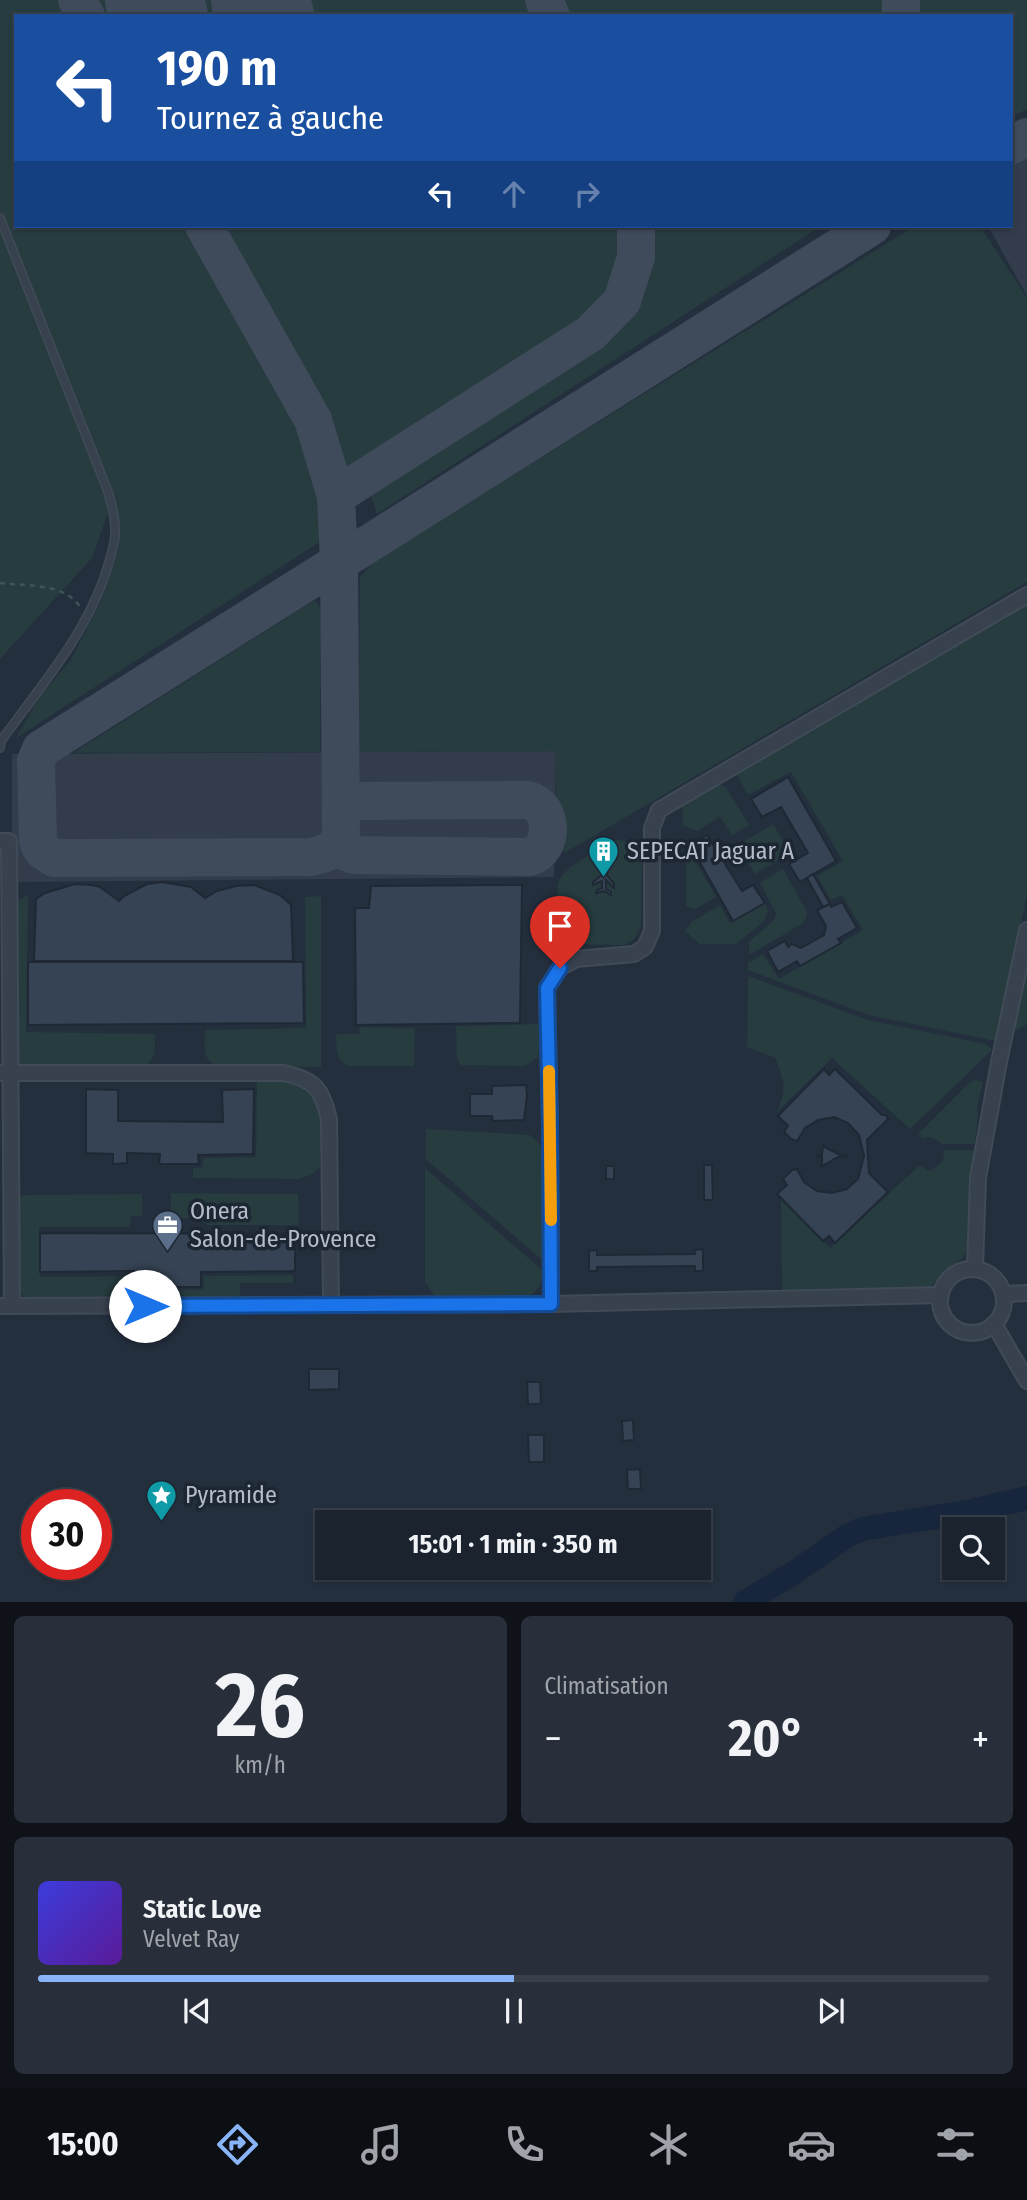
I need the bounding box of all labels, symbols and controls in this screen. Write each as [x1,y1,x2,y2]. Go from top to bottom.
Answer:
text: 190 m [157,39,277,98]
icon: left [42,42,133,133]
text: Tournez à gauche [157,99,384,137]
icon: left [422,175,460,213]
icon: ahead [495,175,533,213]
icon: right [568,175,606,213]
building icon: SEPECAT Jaguar A [587,834,621,878]
place label: SEPECAT Jaguar A [627,837,794,865]
pin [530,896,590,968]
icon: arrive [541,907,579,945]
place label: Onera Salon-de-Provence [190,1197,376,1253]
office icon: Onera Salon-de-Provence [150,1208,184,1252]
position arrow [108,1269,182,1343]
place icon: Pyramide [145,1478,179,1522]
place label: Pyramide [185,1481,277,1509]
speed limit sign: 30 [21,1489,112,1580]
map controls [942,1517,1005,1580]
button: search [942,1517,1005,1580]
text: 15:01 · 1 min · 350 m [409,1529,618,1560]
text: 26 [215,1651,305,1760]
text: Climatisation [545,1672,669,1700]
text: 20° [728,1707,805,1770]
text: − [545,1716,562,1762]
text: + [972,1716,989,1762]
text: km/h [235,1751,286,1779]
text: Static Love [143,1894,261,1925]
text: Velvet Ray [143,1925,239,1953]
icon: previous [178,1992,216,2030]
icon: pause [495,1992,533,2030]
icon: next [812,1992,850,2030]
icon: directions [213,2120,262,2169]
icon: music [357,2120,406,2169]
icon: phone [500,2120,549,2169]
icon: climate [644,2120,693,2169]
icon: car [787,2120,836,2169]
icon: filters [931,2120,980,2169]
text: 15:00 [47,2125,119,2163]

